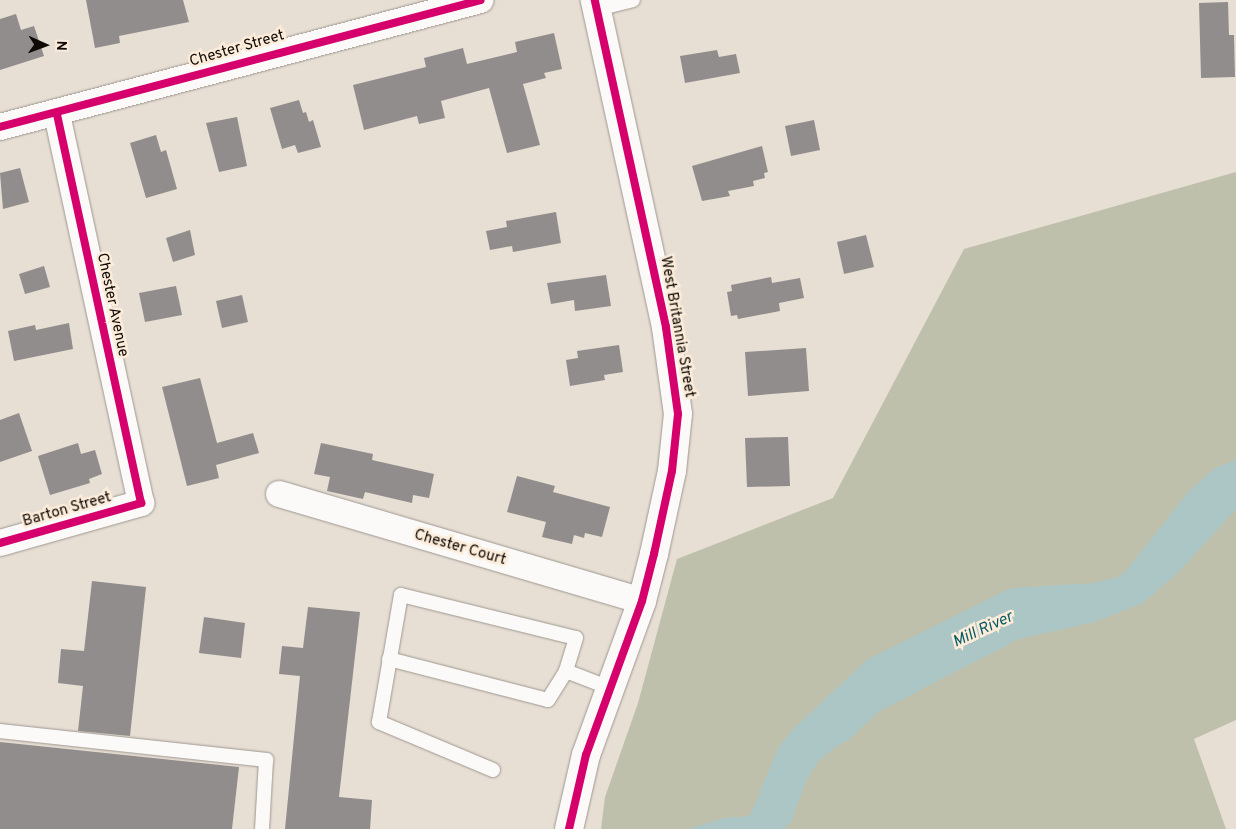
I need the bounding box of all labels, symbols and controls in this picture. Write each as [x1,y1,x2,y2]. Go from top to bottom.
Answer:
north arrow [20,20,70,70]
street label: Chester Street [188,27,286,71]
text: N [52,40,69,51]
street label: Chester Avenue [92,251,132,359]
street label: West Britannia Street [656,255,698,399]
street label: Barton Street [21,489,113,531]
street label: Chester Court [412,526,508,570]
water label: Mill River [950,608,1016,652]

